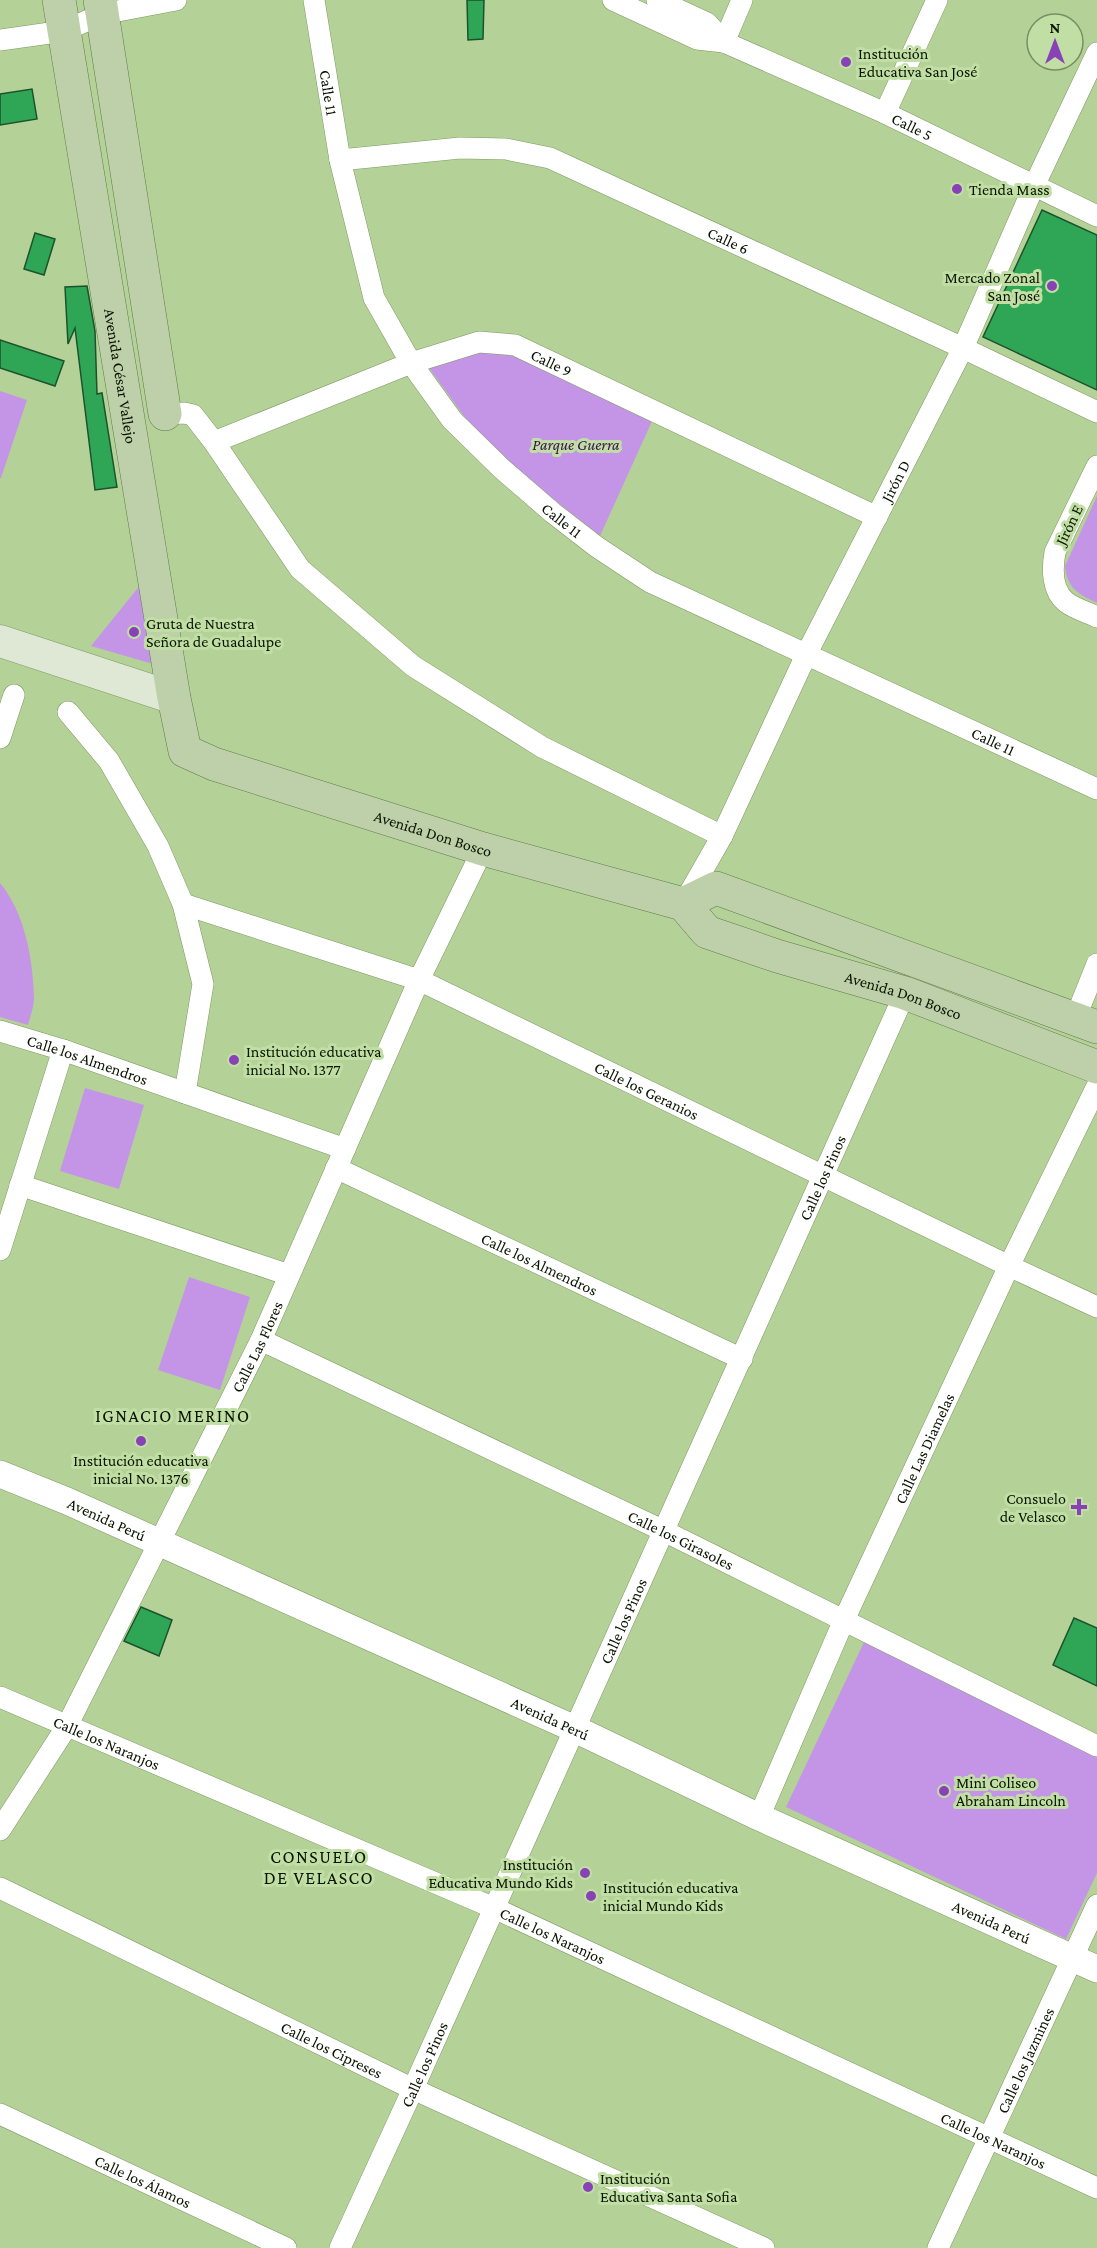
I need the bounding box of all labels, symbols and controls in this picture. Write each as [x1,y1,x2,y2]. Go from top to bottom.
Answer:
north arrow [1025,12,1085,72]
text: N [1050,19,1061,36]
place label: Institución Educativa San José [858,45,977,81]
marker: Institución Educativa San José [839,55,853,69]
street label: Calle 11 [317,69,341,117]
street label: Calle 5 [889,109,935,143]
place label: Tienda Mass [969,181,1050,198]
marker: Tienda Mass [950,182,964,196]
street label: Calle 6 [705,223,752,257]
place label: Mercado Zonal San José [944,269,1040,305]
marker: Mercado Zonal San José [1045,279,1059,293]
street label: Avenida César Vallejo [101,307,140,445]
street label: Calle 9 [528,345,575,379]
park label: Parque Guerra [532,436,620,454]
street label: Jirón D [876,457,913,507]
street label: Calle 11 [539,499,585,541]
street label: Jirón E [1051,502,1087,550]
place label: Gruta de Nuestra Señora de Guadalupe [146,615,281,651]
marker: Gruta de Nuestra Señora de Guadalupe [127,625,141,639]
street label: Calle 11 [969,724,1018,758]
street label: Avenida Don Bosco [372,807,494,860]
street label: Avenida Don Bosco [843,968,964,1023]
street label: Calle los Almendros [25,1031,150,1088]
place label: Institución educativa inicial No. 1377 [246,1043,382,1078]
marker: Institución educativa inicial No. 1377 [227,1053,241,1067]
street label: Calle los Geranios [592,1058,702,1123]
street label: Calle los Pinos [796,1132,849,1223]
street label: Calle los Almendros [479,1229,600,1298]
street label: Calle Las Flores [228,1299,285,1395]
street label: Calle Las Diamelas [891,1390,957,1506]
district label: IGNACIO MERINO [95,1406,251,1426]
marker: Institución educativa inicial No. 1376 [134,1434,148,1448]
place label: Institución educativa inicial No. 1376 [73,1452,209,1487]
place label: Consuelo de Velasco [1000,1490,1066,1525]
street label: Avenida Perú [65,1494,149,1544]
marker: Consuelo de Velasco [1070,1498,1088,1516]
street label: Calle los Girasoles [625,1507,737,1573]
street label: Calle los Pinos [597,1576,650,1666]
street label: Avenida Perú [509,1693,592,1743]
street label: Calle los Naranjos [51,1712,162,1773]
place label: Mini Coliseo Abraham Lincoln [956,1774,1066,1809]
marker: Mini Coliseo Abraham Lincoln [937,1784,951,1798]
district label: CONSUELO DE VELASCO [264,1847,374,1888]
place label: Institución Educativa Mundo Kids [428,1856,573,1891]
marker: Institución Educativa Mundo Kids [578,1866,592,1880]
place label: Institución educativa inicial Mundo Kids [603,1879,739,1914]
marker: Institución educativa inicial Mundo Kids [584,1889,598,1903]
street label: Avenida Perú [950,1897,1034,1947]
street label: Calle los Naranjos [498,1904,608,1967]
street label: Calle los Jazmines [993,2005,1057,2116]
street label: Calle los Cipreses [278,2018,385,2081]
street label: Calle los Pinos [397,2019,451,2110]
street label: Calle los Naranjos [938,2108,1049,2172]
street label: Calle los Álamos [92,2151,194,2211]
place label: Institución Educativa Santa Sofia [600,2170,738,2205]
marker: Institución Educativa Santa Sofia [581,2180,595,2194]

